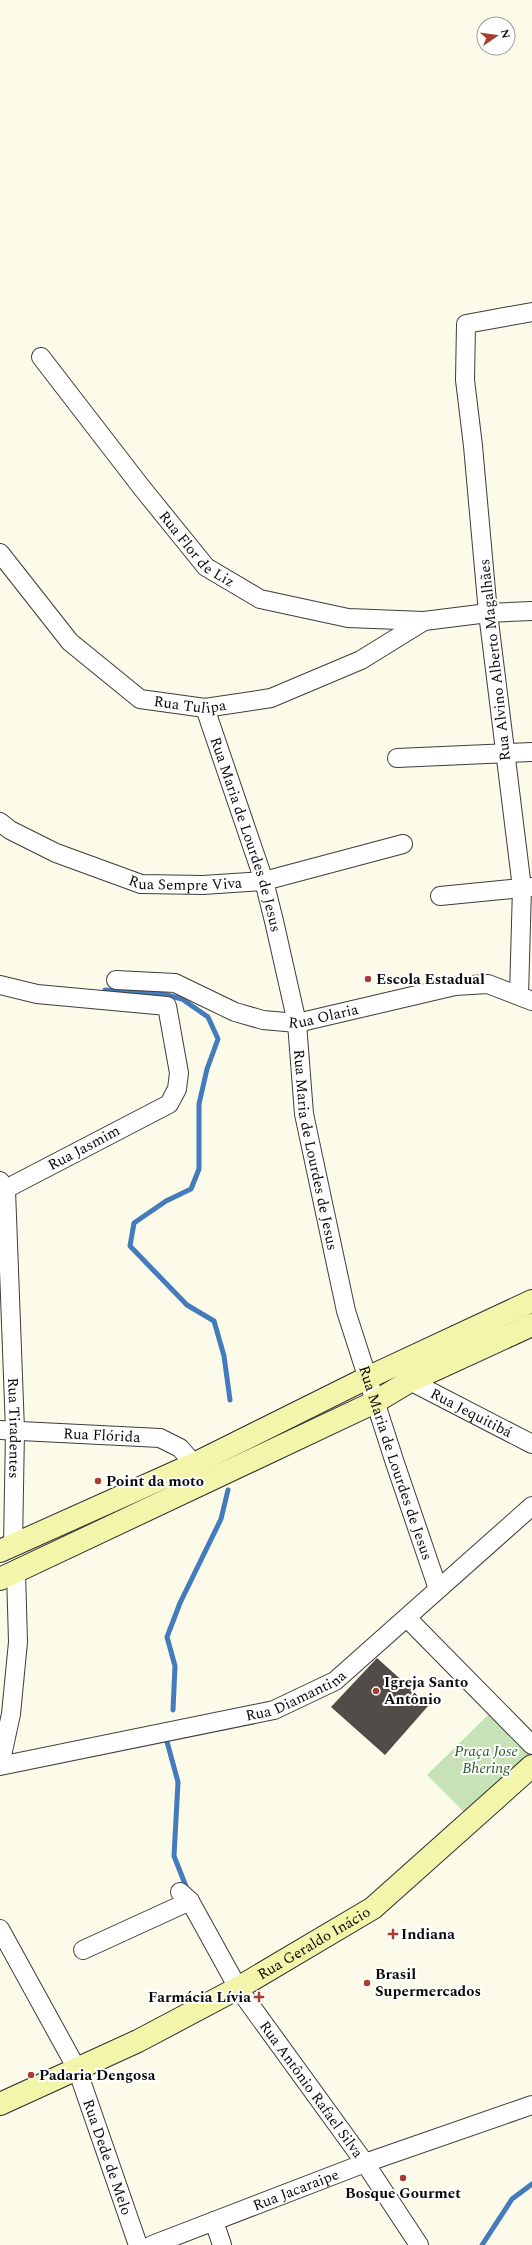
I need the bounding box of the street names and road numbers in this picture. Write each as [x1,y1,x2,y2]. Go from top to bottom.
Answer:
street label: Rua Flor de Liz [153,506,239,593]
street label: Rua Alvino Alberto Magalhães [473,558,517,762]
street label: Rua Tulipa [152,690,228,719]
street label: Rua Maria de Lourdes de Jesus [204,734,288,934]
street label: Rua Sempre Viva [125,869,243,897]
street label: Rua Olaria [287,997,361,1035]
street label: Rua Maria de Lourdes de Jesus [288,1049,344,1252]
street label: Rua Jasmim [44,1119,124,1177]
street label: Rua Maria de Lourdes de Jesus [353,1362,439,1563]
street label: Rua Tiradentes [2,1377,27,1479]
street label: Rua Jequitibá [426,1382,517,1444]
street label: Rua Flórida [63,1422,142,1449]
street label: Rua Diamantina [244,1664,352,1727]
street label: Rua Geraldo Inácio [253,1901,375,1986]
street label: Rua Antônio Rafael Silva [254,2016,370,2163]
street label: Rua Dede de Melo [77,2096,138,2218]
street label: Rua Jacaraipe [249,2163,342,2217]

